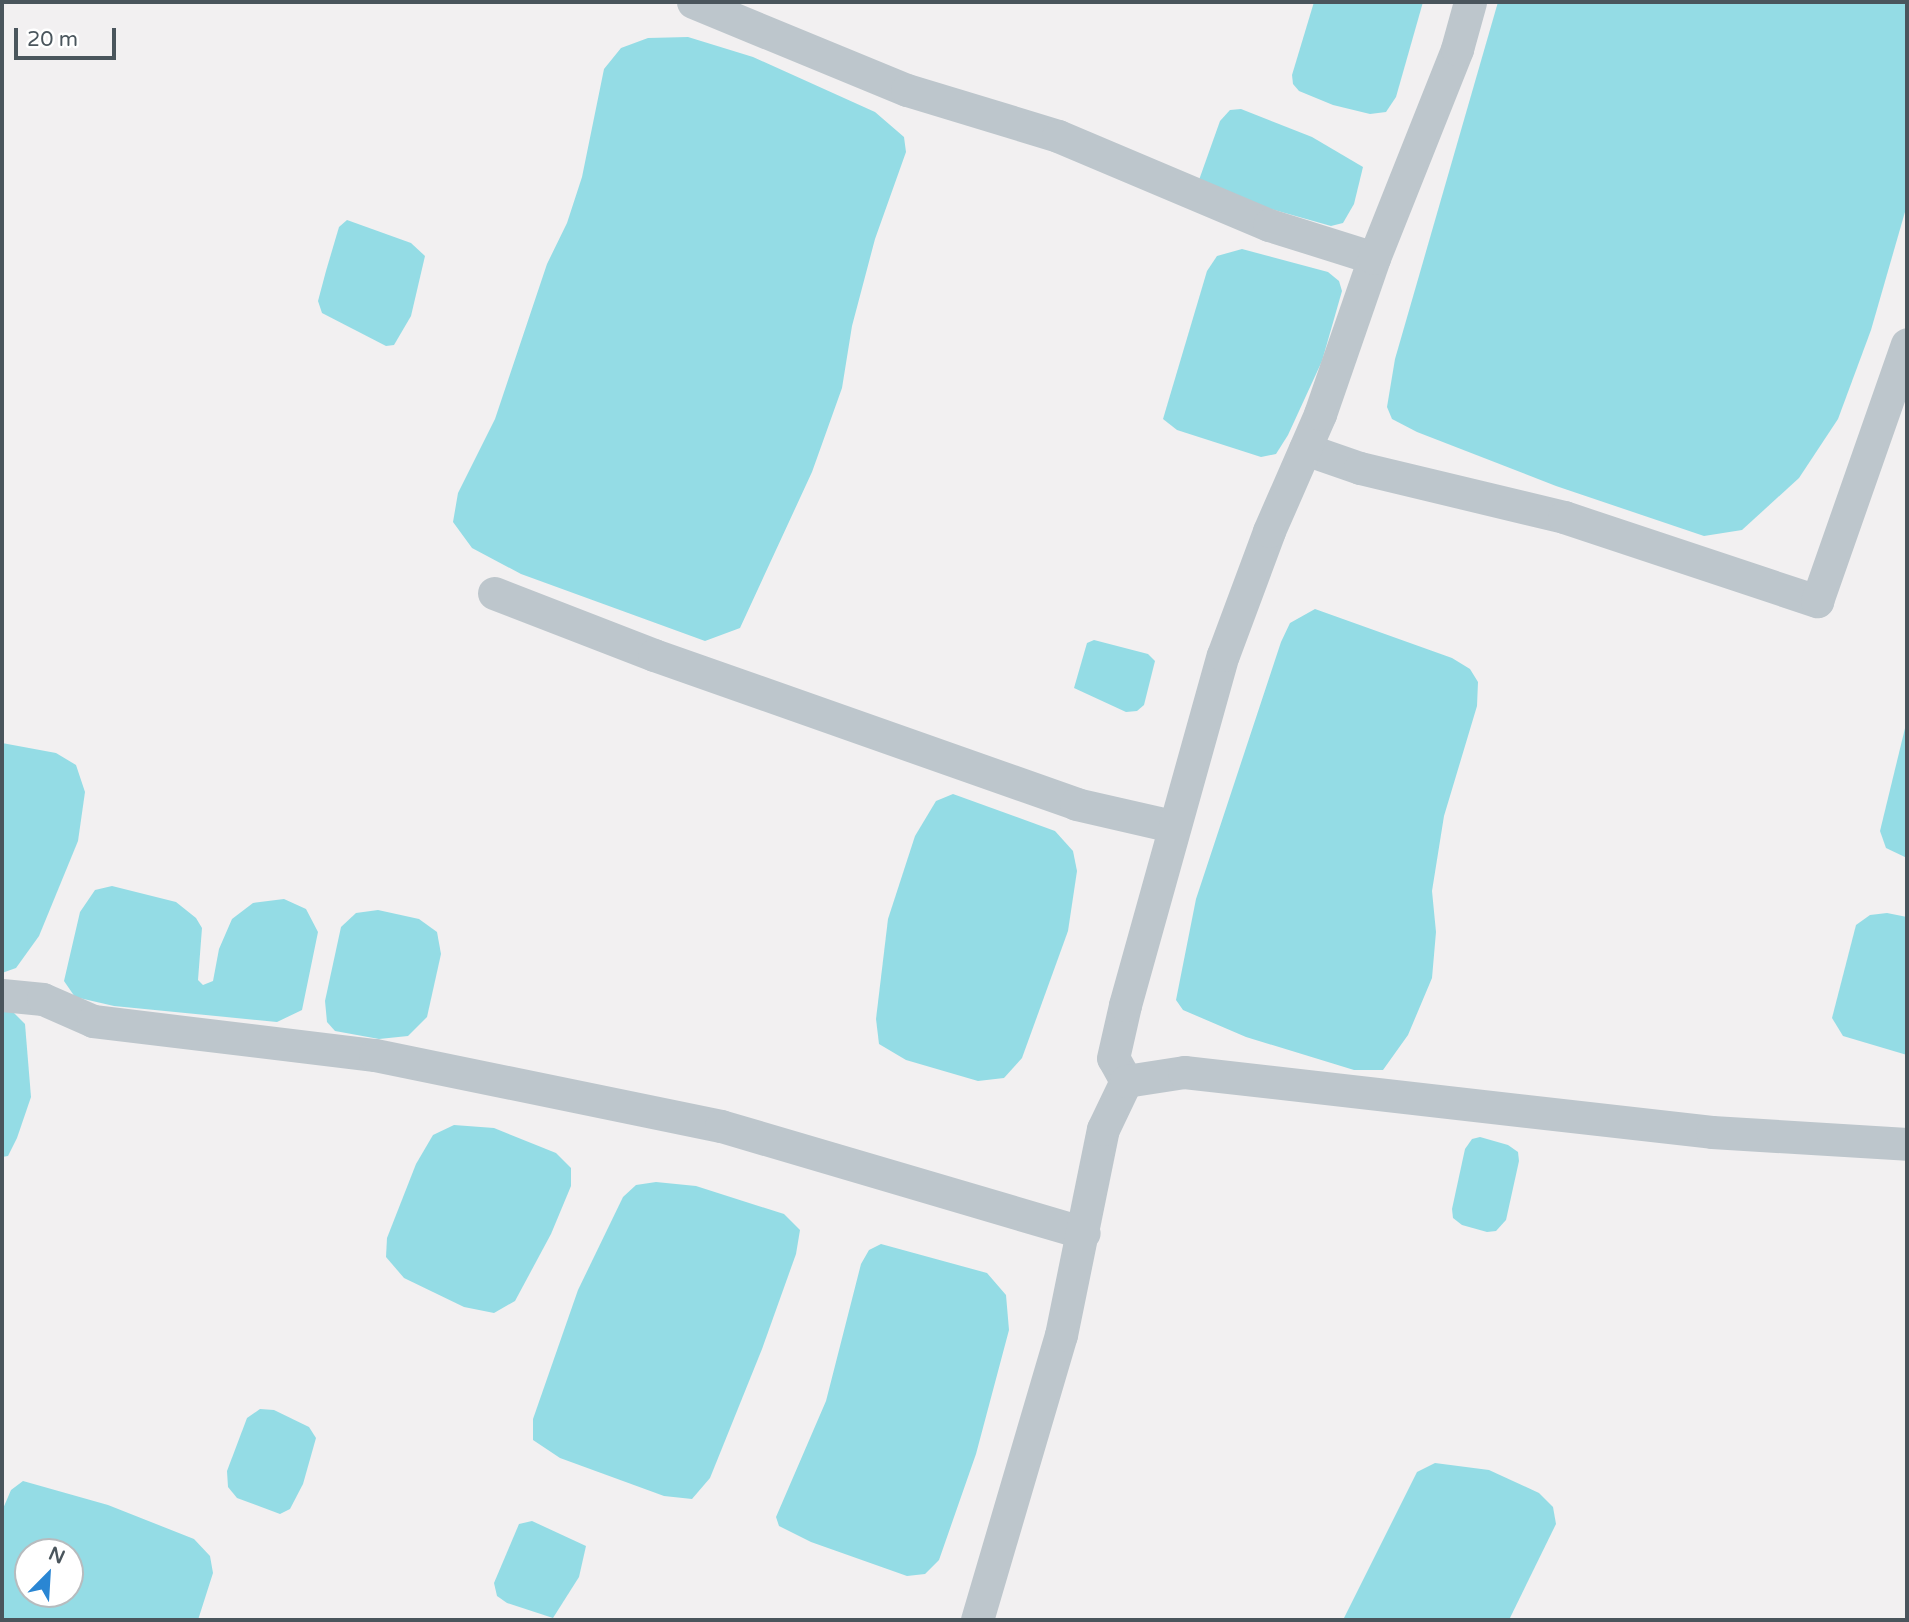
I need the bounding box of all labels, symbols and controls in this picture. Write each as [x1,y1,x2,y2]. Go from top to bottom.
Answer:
scale bar [18,14,119,58]
text: 20 m [27,27,78,52]
north arrow [14,1538,84,1608]
text: N [45,1542,68,1569]

